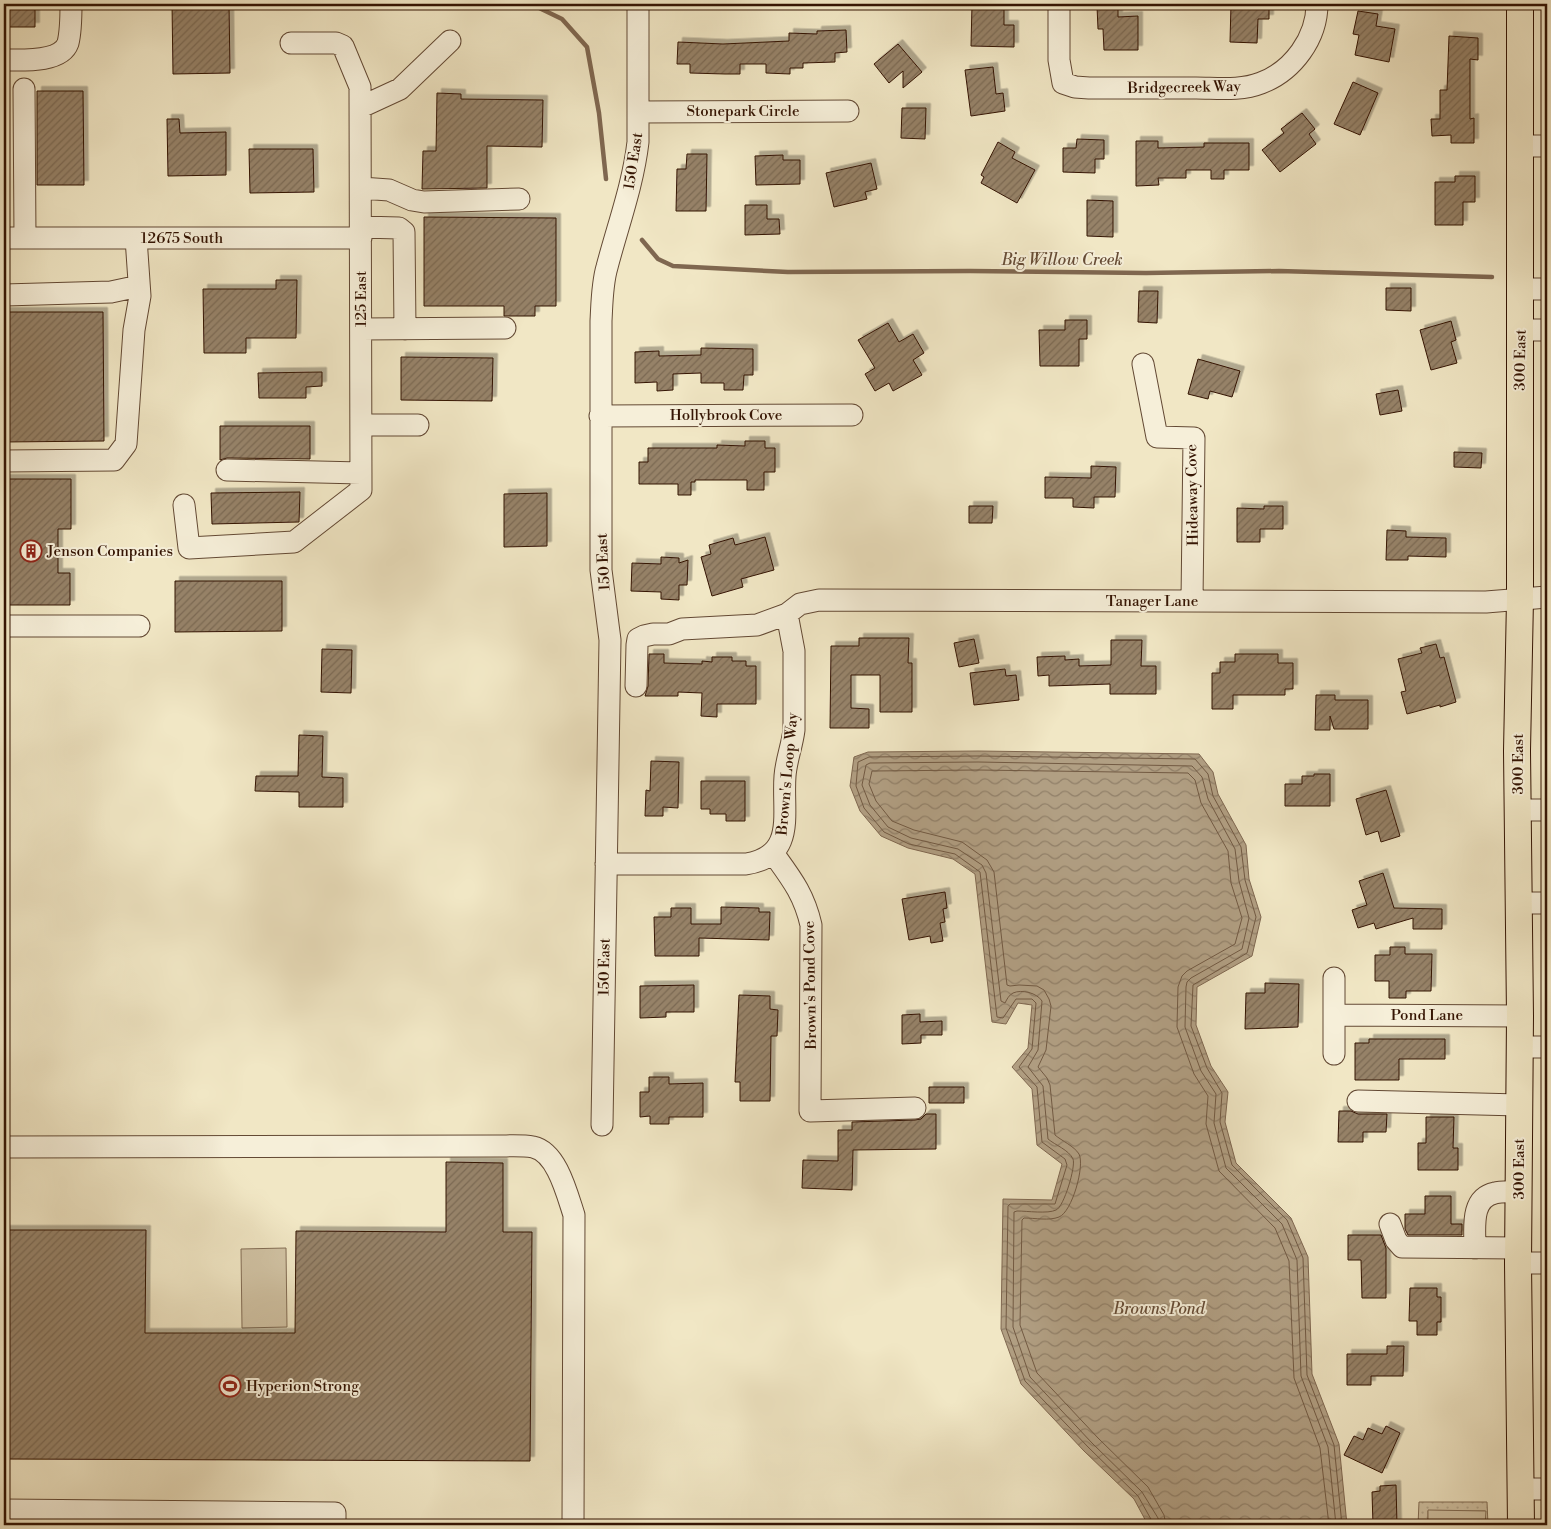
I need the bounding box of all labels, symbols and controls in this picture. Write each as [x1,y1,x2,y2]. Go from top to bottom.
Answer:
street label: Bridgecreek Way [1126,77,1242,98]
street label: Stonepark Circle [686,102,800,121]
street label: 150 East [620,130,647,191]
street label: 12675 South [141,229,223,248]
water label: Big Willow Creek [1000,250,1123,270]
street label: 125 East [352,270,371,327]
street label: 300 East [1510,329,1531,391]
street label: Hollybrook Cove [670,406,782,425]
street label: Hideaway Cove [1182,444,1203,546]
street label: 150 East [592,532,614,591]
building icon: Jenson Companies [19,539,43,563]
place label: Jenson Companies [46,542,173,561]
street label: Tanager Lane [1106,592,1198,611]
street label: Brown's Loop Way [773,711,802,837]
street label: 300 East [1509,733,1528,795]
street label: Brown's Pond Cove [800,920,821,1051]
street label: 150 East [594,937,615,996]
street label: Pond Lane [1391,1006,1463,1025]
street label: 300 East [1510,1138,1529,1200]
water label: Browns Pond [1112,1299,1206,1319]
sports icon: Hyperion Strong [218,1374,242,1398]
place label: Hyperion Strong [246,1377,359,1396]

